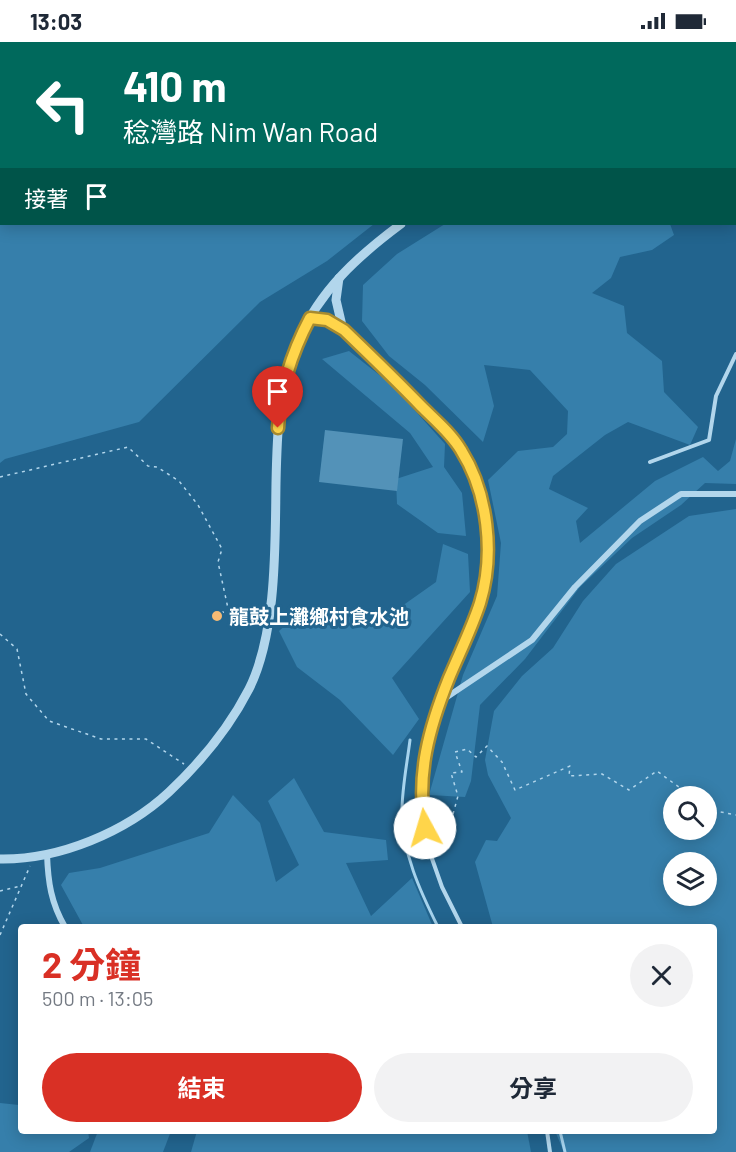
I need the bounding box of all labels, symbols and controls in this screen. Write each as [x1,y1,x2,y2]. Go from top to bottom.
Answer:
text: 13:03 [30,8,82,34]
text: 410 m [123,60,227,110]
icon: left [24,66,102,144]
text: 稔灣路 Nim Wan Road [123,115,378,147]
icon: arrive [80,180,113,213]
text: 接著 [24,185,68,211]
pin [252,366,303,428]
icon: arrive [261,375,294,408]
place label: 龍鼓上灘鄉村食水池 [229,604,409,628]
marker: 龍鼓上灘鄉村食水池 [210,609,224,623]
map controls [663,786,717,906]
button: search [663,786,717,840]
position arrow [393,796,457,860]
button: layers [663,852,717,906]
text: 2 分鐘 [42,942,141,985]
button: close [630,944,693,1007]
text: 500 m · 13:05 [42,986,153,1010]
button: 結束 [42,1053,362,1122]
button: 分享 [374,1053,693,1122]

